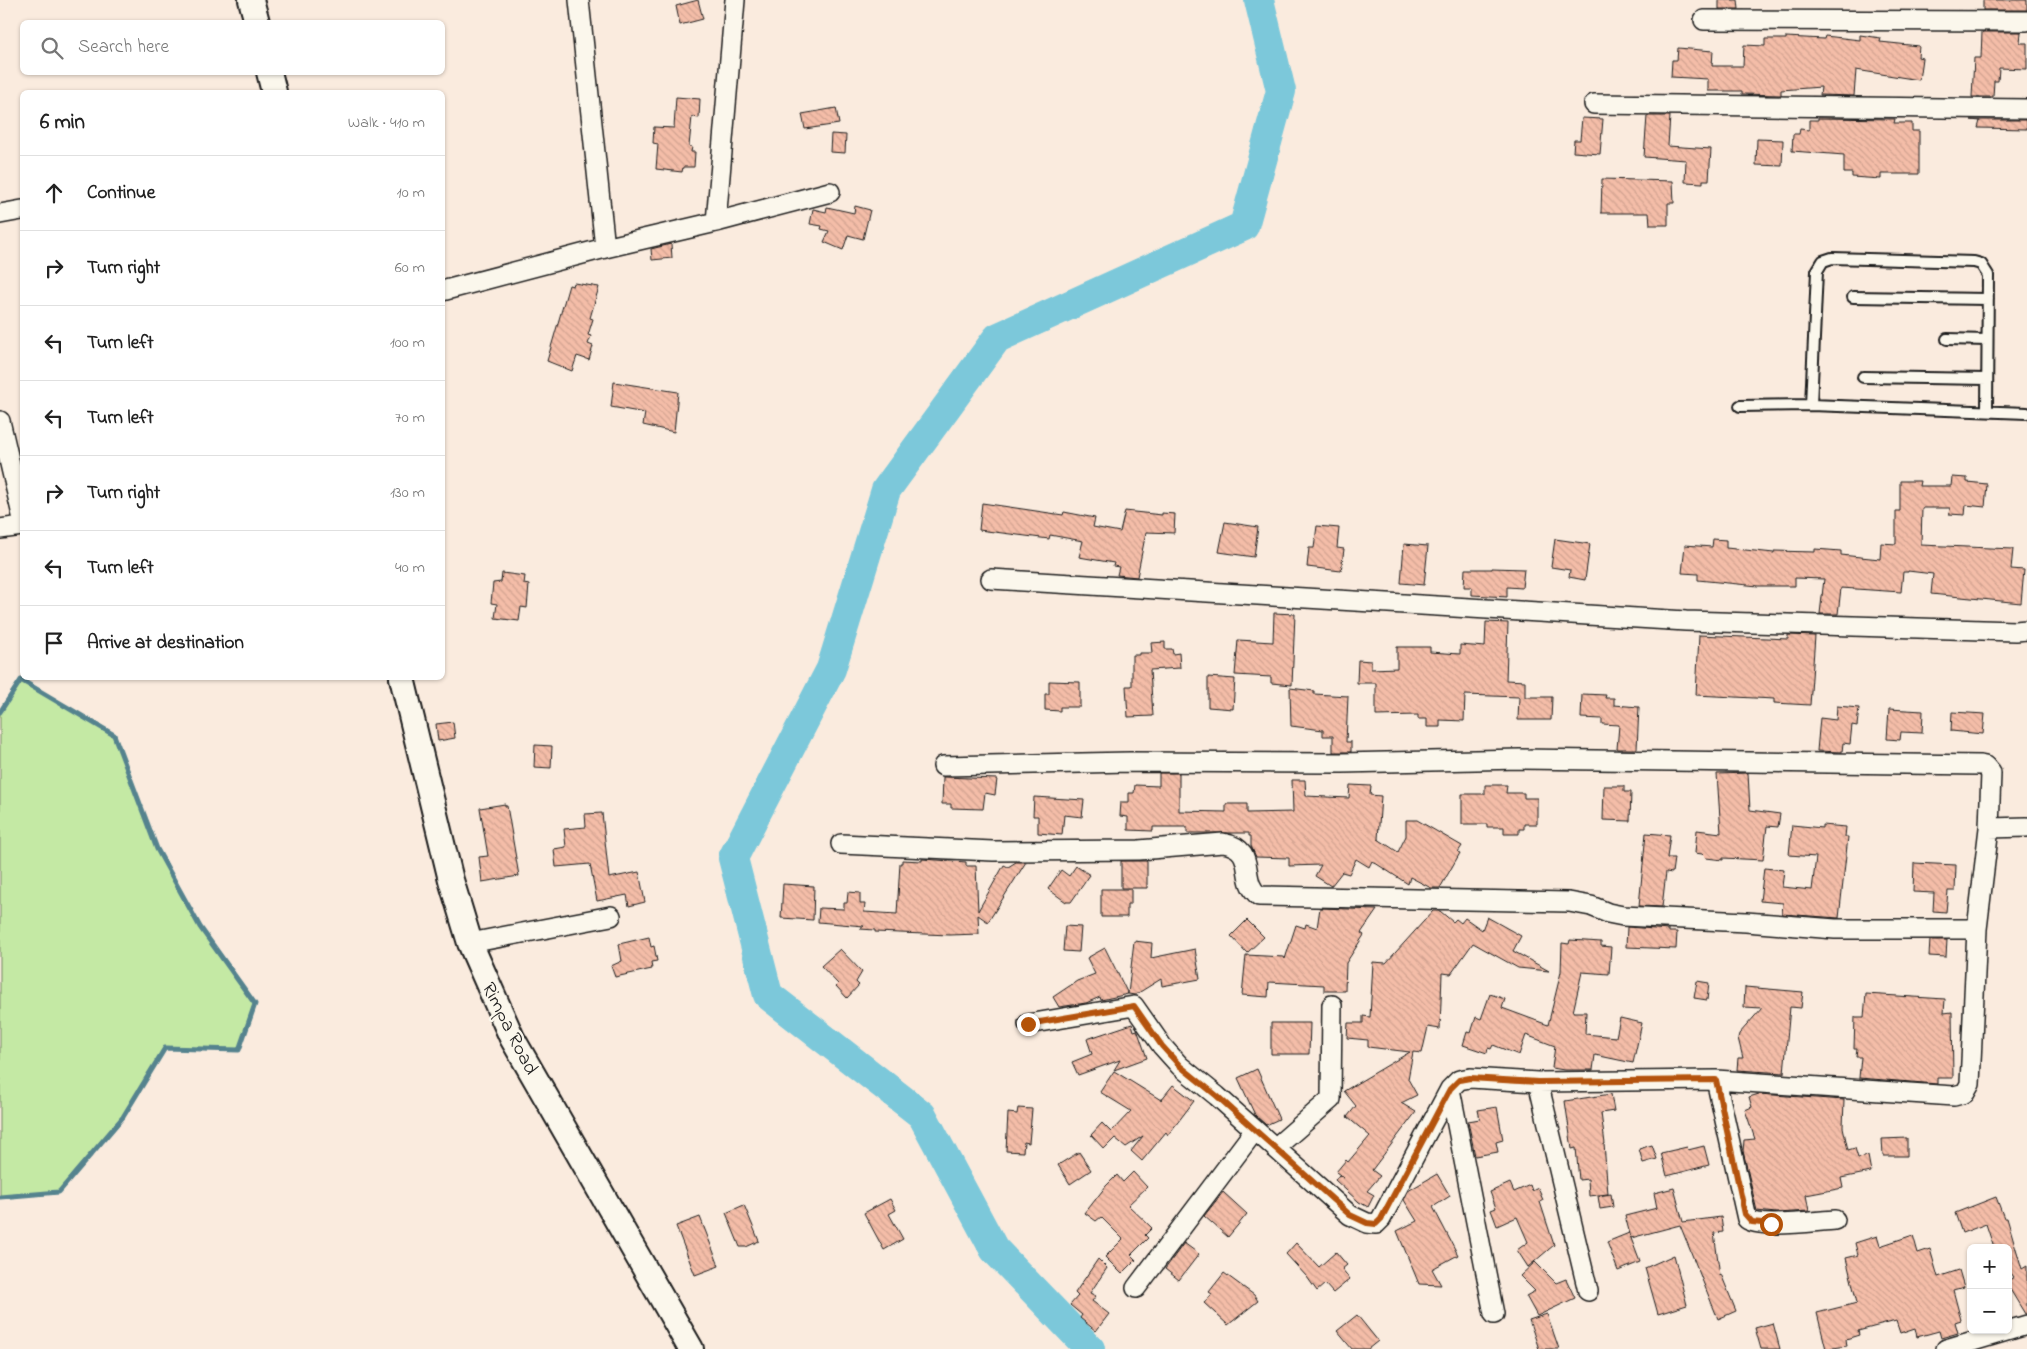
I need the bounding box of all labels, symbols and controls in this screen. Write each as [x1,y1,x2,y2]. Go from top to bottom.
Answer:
search box [20,20,445,75]
icon: search [38,34,66,62]
text: Search here [78,34,169,61]
text: 6 min [40,108,85,138]
text: Walk · 410 m [348,111,425,135]
icon: ahead [40,179,68,207]
text: Continue [87,180,155,207]
text: 10 m [397,181,425,205]
icon: right [40,254,68,282]
text: Turn right [87,255,160,282]
text: 60 m [395,256,425,280]
icon: left [40,329,68,357]
text: Turn left [87,330,154,357]
text: 100 m [390,331,425,355]
icon: left [40,404,68,432]
text: Turn left [87,405,154,432]
text: 70 m [395,406,425,430]
icon: right [40,479,68,507]
text: Turn right [87,480,160,507]
text: 130 m [390,481,425,505]
icon: left [40,554,68,582]
text: Turn left [87,555,154,582]
text: 40 m [395,556,425,580]
icon: arrive [40,629,68,657]
text: Arrive at destination [87,630,244,657]
street label: Rimpa Road [473,978,544,1080]
route end [1017,1013,1040,1036]
route start [1760,1213,1783,1236]
map controls [1967,1244,2012,1334]
button: + [1967,1244,2012,1289]
button: − [1967,1289,2012,1334]

